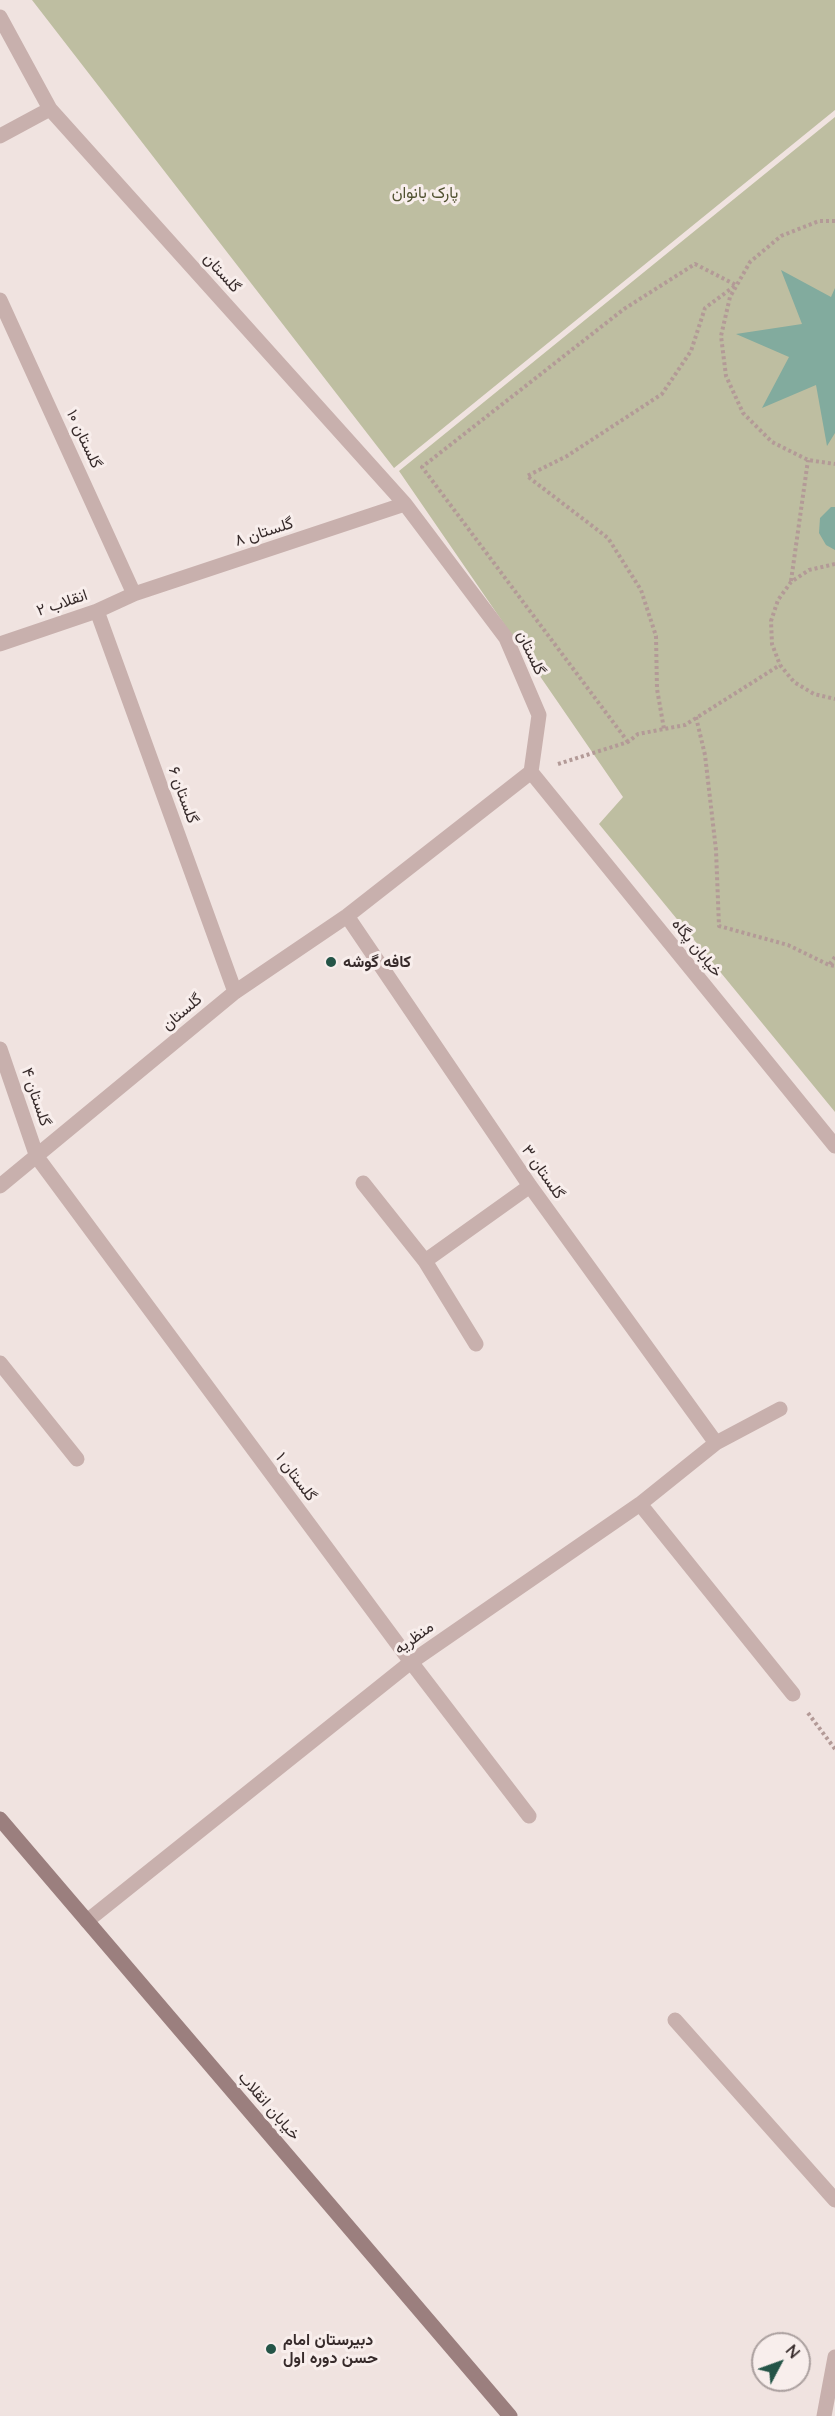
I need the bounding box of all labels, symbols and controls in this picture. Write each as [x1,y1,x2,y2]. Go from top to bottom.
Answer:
park label: پارک بانوان [392,183,458,203]
street label: گلستان [199,249,245,297]
street label: گلستان ۱۰ [62,407,106,471]
street label: گلستان ۸ [232,514,296,550]
street label: انقلاب ۲ [34,585,90,621]
street label: گلستان [512,628,550,678]
street label: گلستان ۶ [164,764,202,826]
street label: خیابان پگاه [668,915,726,981]
place label: کافه گوشه [343,952,411,972]
marker: کافه گوشه [324,955,338,969]
street label: گلستان [158,990,206,1034]
street label: گلستان ۴ [17,1065,55,1129]
street label: گلستان ۳ [517,1141,569,1203]
street label: گلستان ۱ [272,1449,320,1505]
street label: منظریه [390,1617,438,1659]
street label: خیابان انقلاب [234,2068,304,2144]
place label: دبیرستان امام حسن دوره اول [283,2330,378,2368]
north arrow [751,2332,811,2392]
text: N [782,2340,804,2362]
marker: دبیرستان امام حسن دوره اول [264,2342,278,2356]

